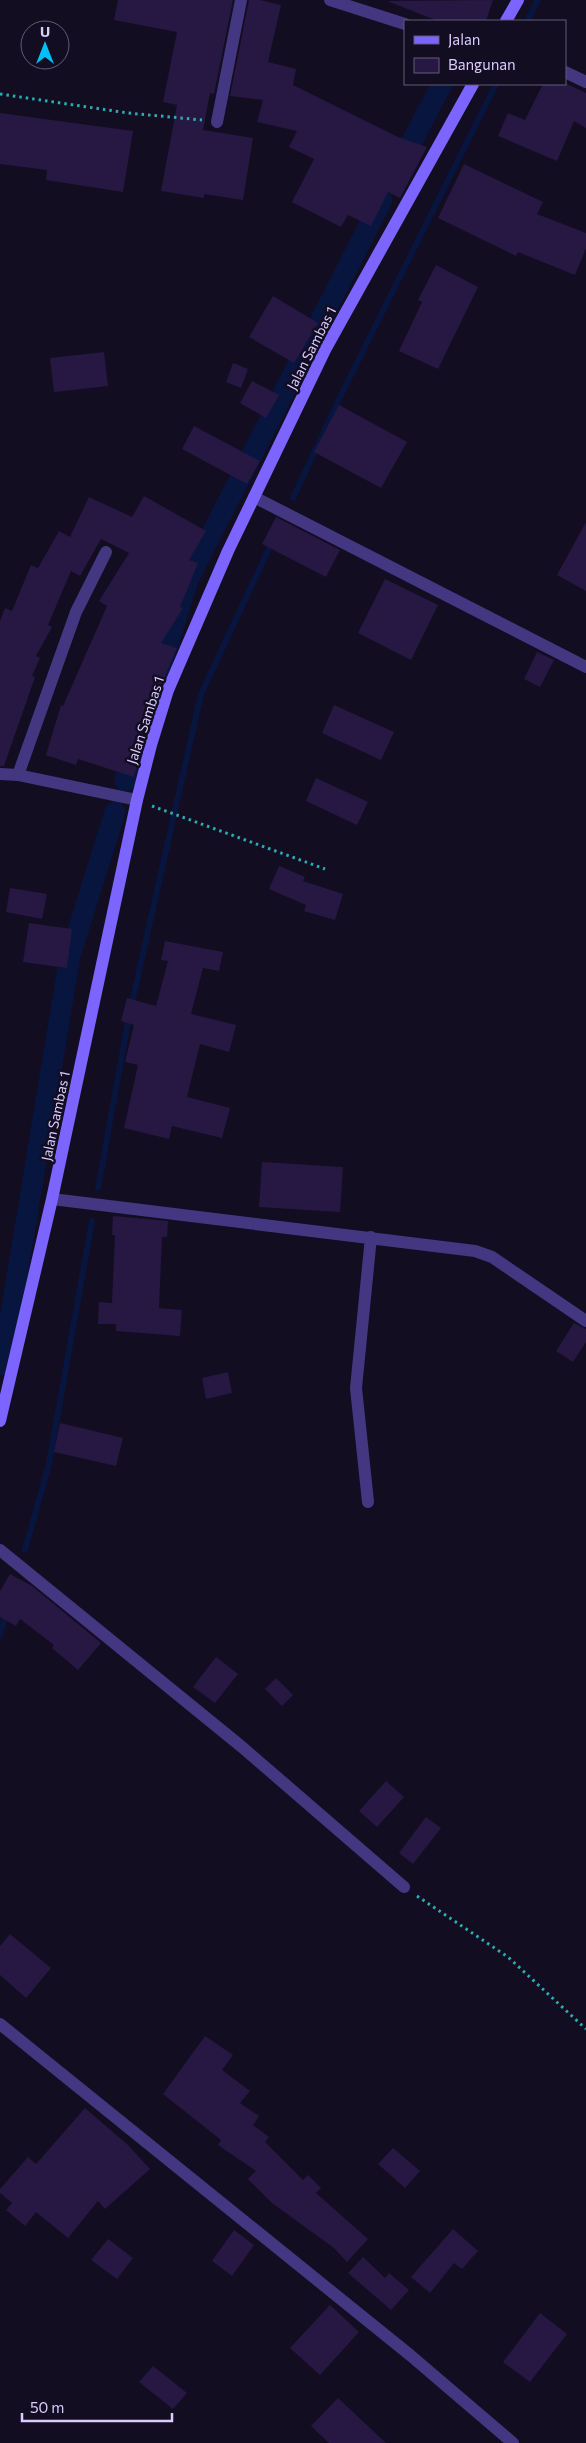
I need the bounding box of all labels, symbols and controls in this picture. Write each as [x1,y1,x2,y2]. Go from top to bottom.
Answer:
north arrow [20,20,70,70]
legend [404,20,566,85]
text: U [40,23,50,40]
text: Jalan [448,30,480,48]
text: Bangunan [448,55,516,73]
street label: Jalan Sambas 1 [283,303,339,393]
street label: Jalan Sambas 1 [123,674,167,766]
street label: Jalan Sambas 1 [37,1070,73,1162]
scale bar [22,2390,172,2422]
text: 50 m [30,2398,64,2416]

